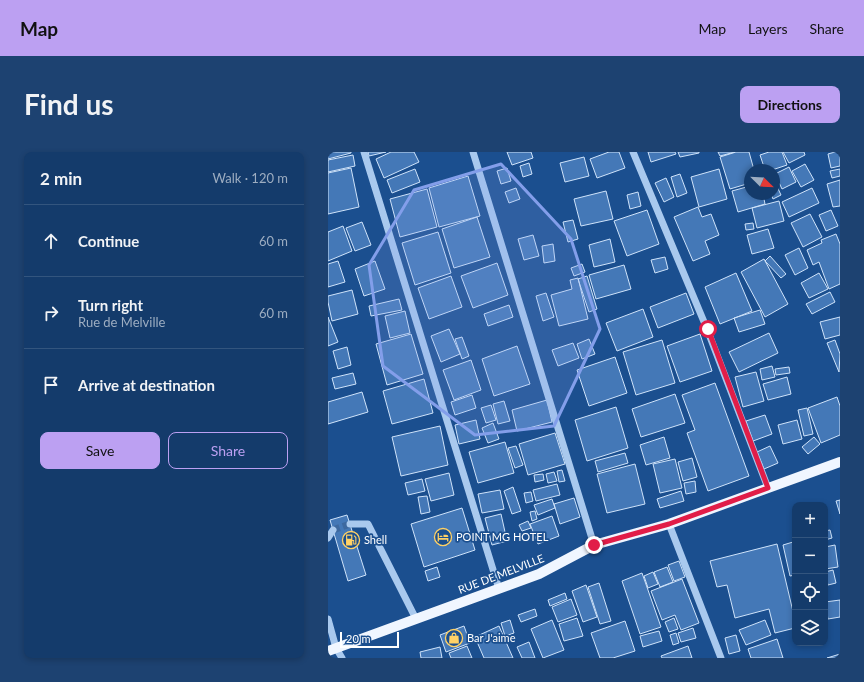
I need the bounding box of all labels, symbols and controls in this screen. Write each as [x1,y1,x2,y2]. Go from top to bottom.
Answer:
text: Map [20,17,58,40]
text: Map [698,20,726,37]
text: Layers [748,20,788,37]
text: Share [810,20,844,37]
button: Directions [740,86,840,123]
text: Find us [24,87,114,121]
north arrow [744,164,780,200]
text: 2 min [40,168,82,189]
text: Walk · 120 m [212,170,288,186]
icon: ahead [40,230,62,252]
text: Continue [78,232,139,250]
text: 60 m [259,233,288,249]
text: Turn right [78,296,143,314]
icon: right [40,302,62,324]
text: 60 m [259,305,288,321]
text: Rue de Melville [78,314,165,330]
route start [699,320,717,338]
icon: arrive [40,374,62,396]
text: Arrive at destination [78,376,215,394]
button: Save [40,432,160,469]
button: Share [168,432,288,469]
map controls [792,502,828,646]
button: + [792,502,828,538]
hotel icon: POINT MG HOTEL [433,527,453,547]
fuel station icon: Shell [341,530,361,550]
place label: POINT MG HOTEL [456,530,549,543]
place label: Shell [364,533,387,546]
route end [585,536,603,554]
button: − [792,538,828,574]
street label: RUE DE MELVILLE [456,551,546,596]
button: locate [792,574,828,610]
button: layers [792,610,828,646]
shop icon: Bar J'aime [444,628,464,648]
scale bar [340,630,399,649]
place label: Bar J'aime [467,631,516,644]
text: 20 m [346,632,371,645]

